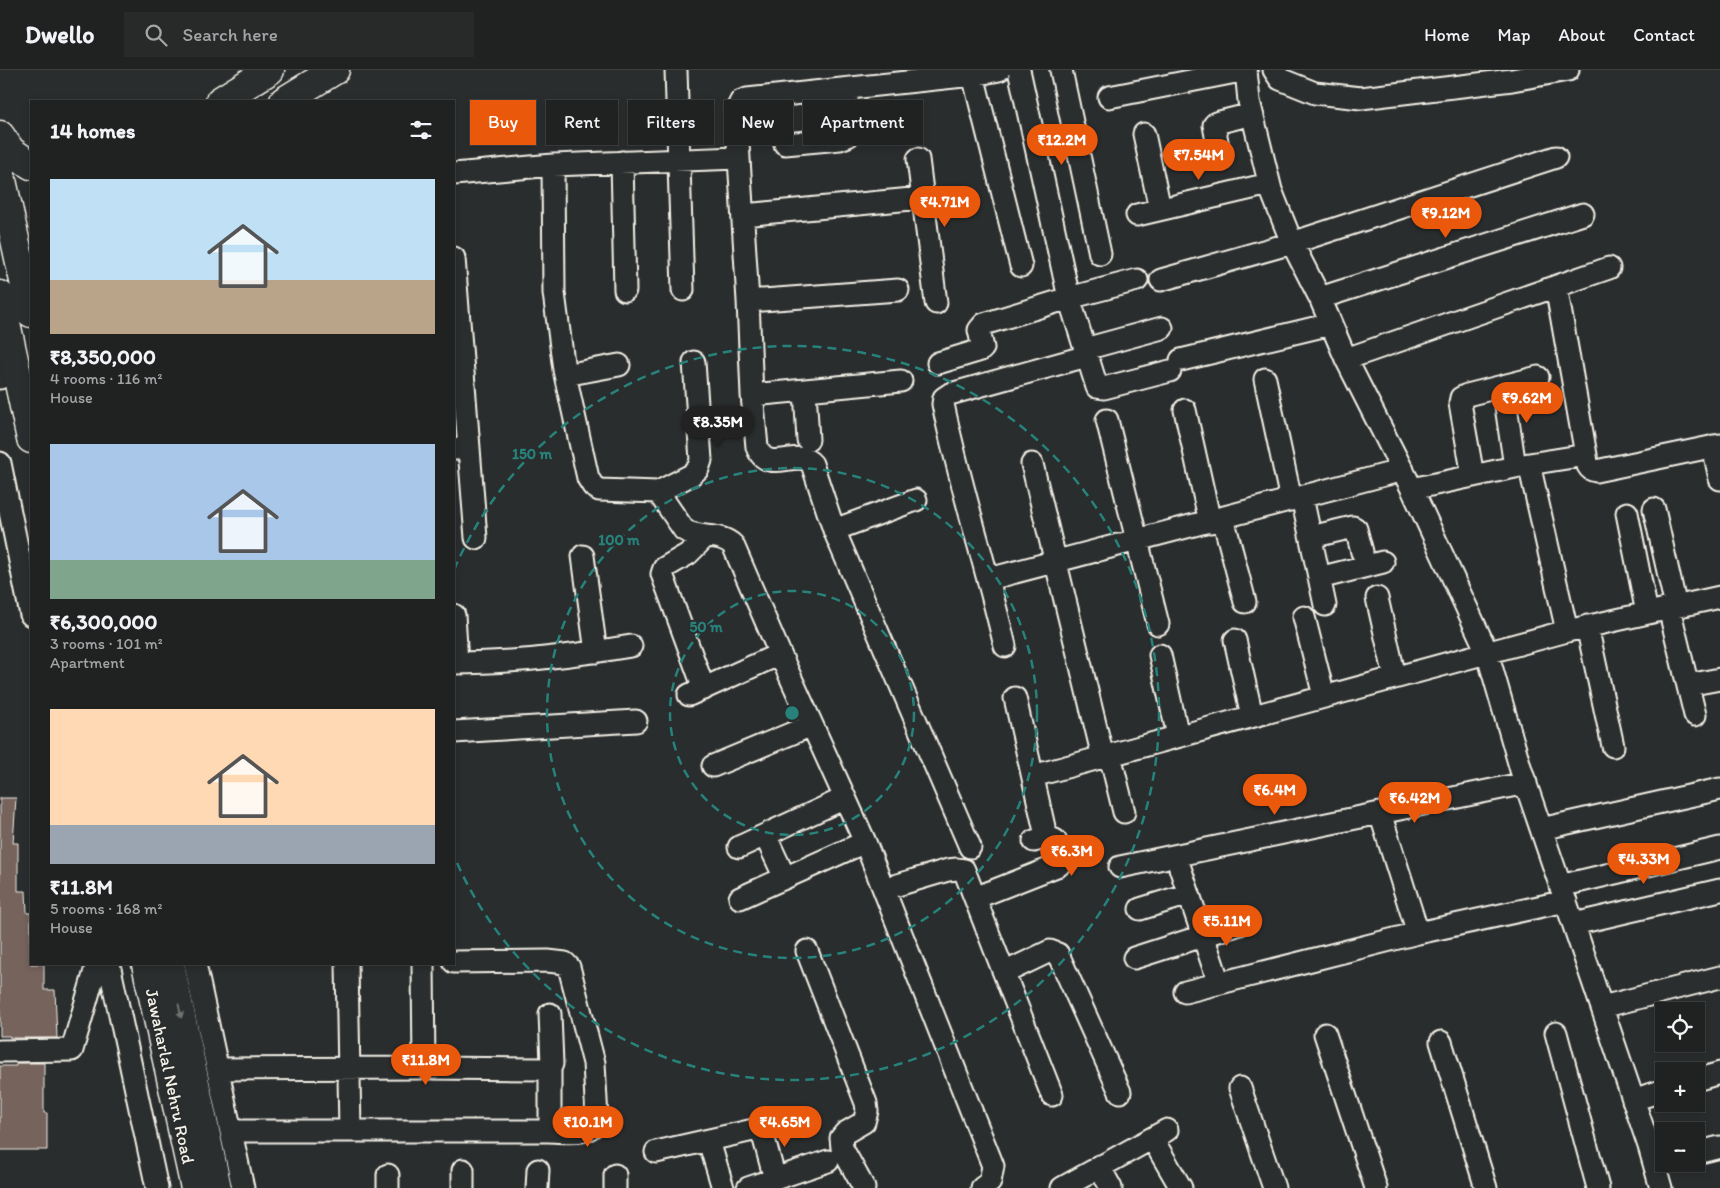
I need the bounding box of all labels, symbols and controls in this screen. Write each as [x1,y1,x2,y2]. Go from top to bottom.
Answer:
search box [124,12,474,57]
text: Dwello [25,20,94,49]
icon: search [142,21,170,49]
text: Search here [182,23,278,46]
text: Home [1424,24,1470,46]
text: Map [1498,24,1531,46]
text: About [1559,24,1605,46]
text: Contact [1633,24,1695,46]
chip: Buy [470,100,536,145]
chip: Rent [546,100,618,145]
chip: Filters [628,100,714,145]
chip: New [724,100,793,145]
chip: Apartment [803,100,923,145]
icon: filters [407,116,435,144]
text: 14 homes [50,118,135,143]
pin: ₹12.2M [1021,124,1103,166]
text: ₹12.2M [1038,130,1086,149]
pin: ₹7.54M [1158,138,1240,181]
text: ₹7.54M [1174,145,1224,164]
pin: ₹4.71M [904,186,986,228]
text: ₹4.71M [920,192,970,211]
pin: ₹9.12M [1405,196,1487,239]
text: ₹9.12M [1422,203,1470,222]
icon: home [198,211,288,301]
text: ₹8,350,000 [50,344,156,369]
text: 4 rooms · 116 m² [50,369,162,388]
pin: ₹9.62M [1486,382,1568,424]
text: House [50,388,93,407]
text: ₹9.62M [1502,388,1552,407]
pin: ₹8.35M [677,406,759,448]
text: ₹8.35M [693,412,743,431]
text: 150 m [512,445,552,463]
icon: home [198,476,288,566]
text: 100 m [598,531,640,549]
text: ₹6,300,000 [50,609,157,634]
text: 50 m [689,618,723,636]
text: 3 rooms · 101 m² [50,634,163,653]
text: Apartment [50,653,125,672]
centre of rings [783,704,801,722]
icon: home [198,741,288,831]
pin: ₹6.4M [1240,774,1310,816]
text: ₹6.4M [1254,780,1296,799]
pin: ₹6.42M [1374,782,1456,824]
text: ₹6.42M [1390,788,1440,807]
pin: ₹6.3M [1037,834,1107,877]
text: ₹6.3M [1051,841,1093,860]
pin: ₹4.33M [1603,842,1685,885]
text: ₹4.33M [1618,849,1670,868]
text: ₹11.8M [50,874,113,899]
text: 5 rooms · 168 m² [50,899,163,918]
pin: ₹5.11M [1186,904,1268,947]
text: ₹5.11M [1203,911,1251,930]
text: House [50,918,93,937]
street label: Jawaharlal Nehru Road [141,986,199,1166]
map controls [1655,1002,1705,1172]
button: locate [1655,1002,1705,1052]
one-way arrow [176,1004,184,1019]
pin: ₹11.8M [385,1044,467,1086]
text: ₹11.8M [402,1050,450,1069]
button: + [1655,1062,1705,1112]
pin: ₹10.1M [547,1106,629,1148]
pin: ₹4.65M [744,1106,826,1148]
text: ₹10.1M [563,1112,613,1131]
text: ₹4.65M [760,1112,810,1131]
button: − [1655,1122,1705,1172]

